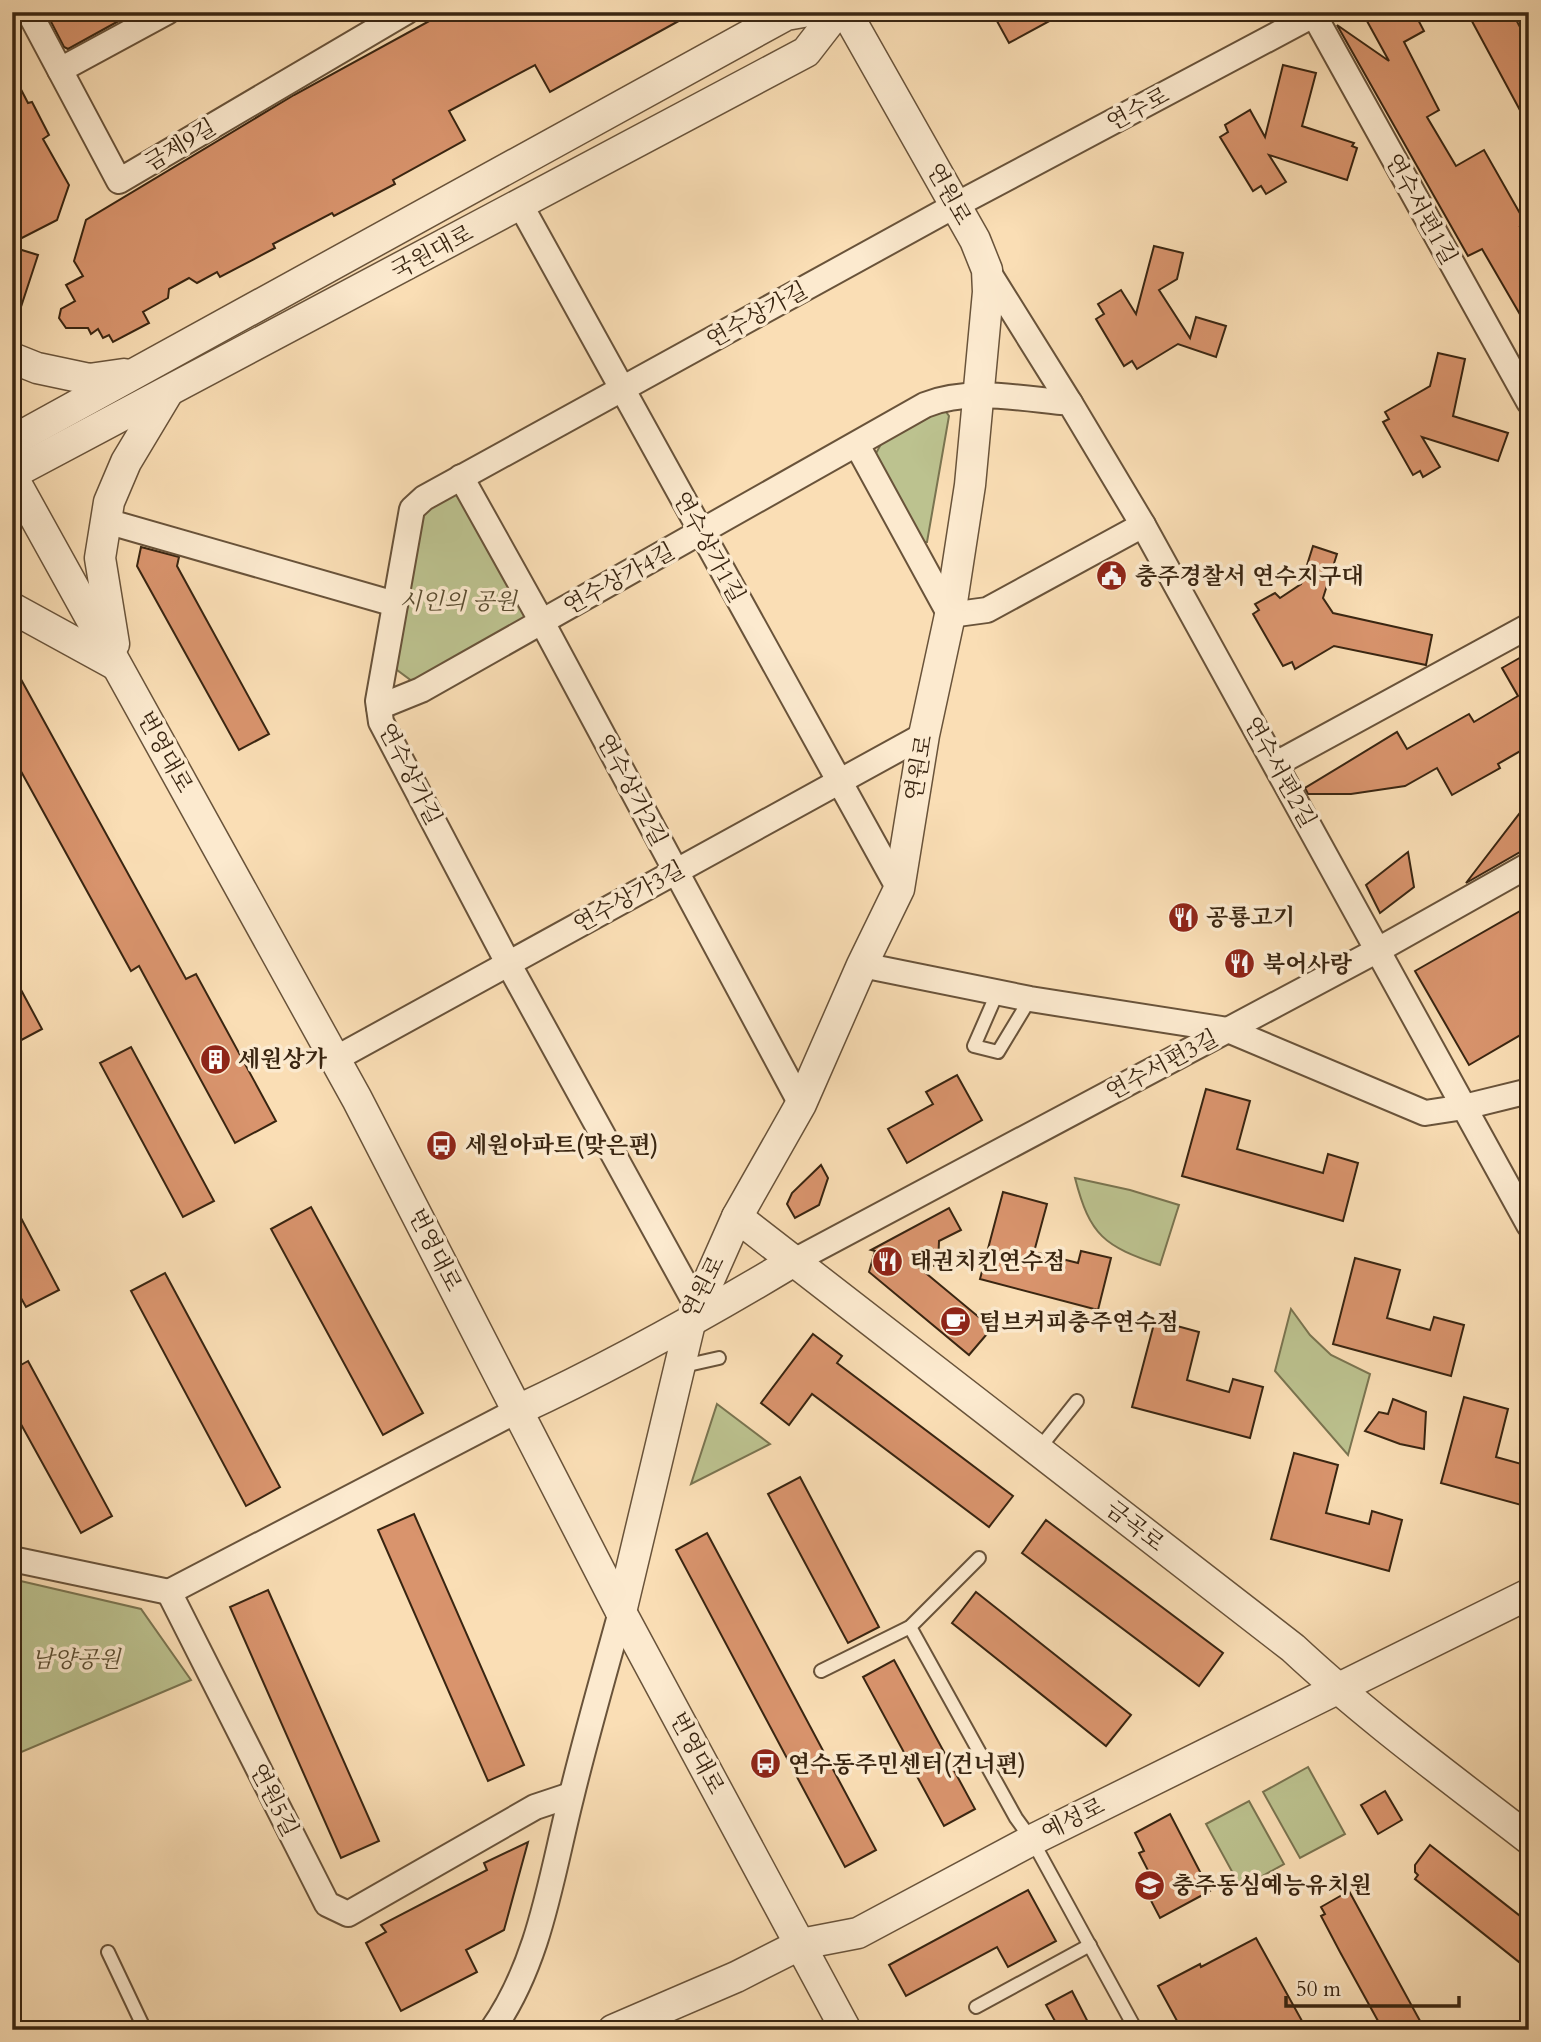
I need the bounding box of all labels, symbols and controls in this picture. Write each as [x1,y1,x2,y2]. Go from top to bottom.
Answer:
street label: 연수로 [1101,80,1175,138]
street label: 금제9길 [138,112,222,178]
street label: 연수서편1길 [1378,148,1464,270]
street label: 연원로 [919,157,979,231]
street label: 국원대로 [385,217,479,287]
street label: 연수상가길 [701,275,813,355]
street label: 연수상가1길 [666,486,752,608]
street label: 연수상가4길 [558,536,680,622]
public building icon: 충주경찰서 연수지구대 [1095,559,1129,593]
place label: 충주경찰서 연수지구대 [1135,561,1363,592]
park label: 시인의 공원 [399,586,519,617]
street label: 번영대로 [130,706,200,798]
street label: 연수서편2길 [1237,711,1323,833]
street label: 연수상가길 [371,717,449,831]
street label: 연수상가2길 [589,728,675,852]
street label: 연원로 [898,732,940,804]
street label: 연수상가3길 [568,854,690,940]
restaurant icon: 공룡고기 [1166,900,1200,934]
place label: 공룡고기 [1206,902,1295,933]
restaurant icon: 북어사랑 [1223,947,1257,981]
place label: 북어사랑 [1263,949,1353,980]
street label: 연수서편3길 [1100,1022,1224,1108]
building icon: 세원상가 [198,1042,232,1076]
place label: 세원상가 [238,1044,328,1075]
bus stop icon: 세원아파트(맞은편) [425,1128,459,1162]
place label: 세원아파트(맞은편) [465,1130,658,1161]
street label: 번영대로 [401,1203,469,1297]
restaurant icon: 태권치킨연수점 [870,1244,904,1278]
place label: 태권치킨연수점 [910,1246,1066,1277]
street label: 연원로 [674,1250,732,1324]
cafe icon: 텀브커피충주연수점 [939,1305,973,1339]
place label: 텀브커피충주연수점 [979,1307,1179,1338]
street label: 금곡로 [1099,1493,1171,1559]
park label: 남양공원 [32,1644,122,1675]
street label: 번영대로 [662,1706,732,1800]
bus stop icon: 연수동주민센터(건너편) [748,1747,782,1781]
place label: 연수동주민센터(건너편) [788,1749,1026,1780]
street label: 연원5길 [242,1758,306,1842]
street label: 예성로 [1036,1790,1110,1848]
school or university icon: 충주동심예능유치원 [1132,1868,1166,1902]
place label: 충주동심예능유치원 [1172,1870,1372,1901]
scale bar [1286,1965,1459,2009]
text: 50 m [1296,1975,1341,2004]

